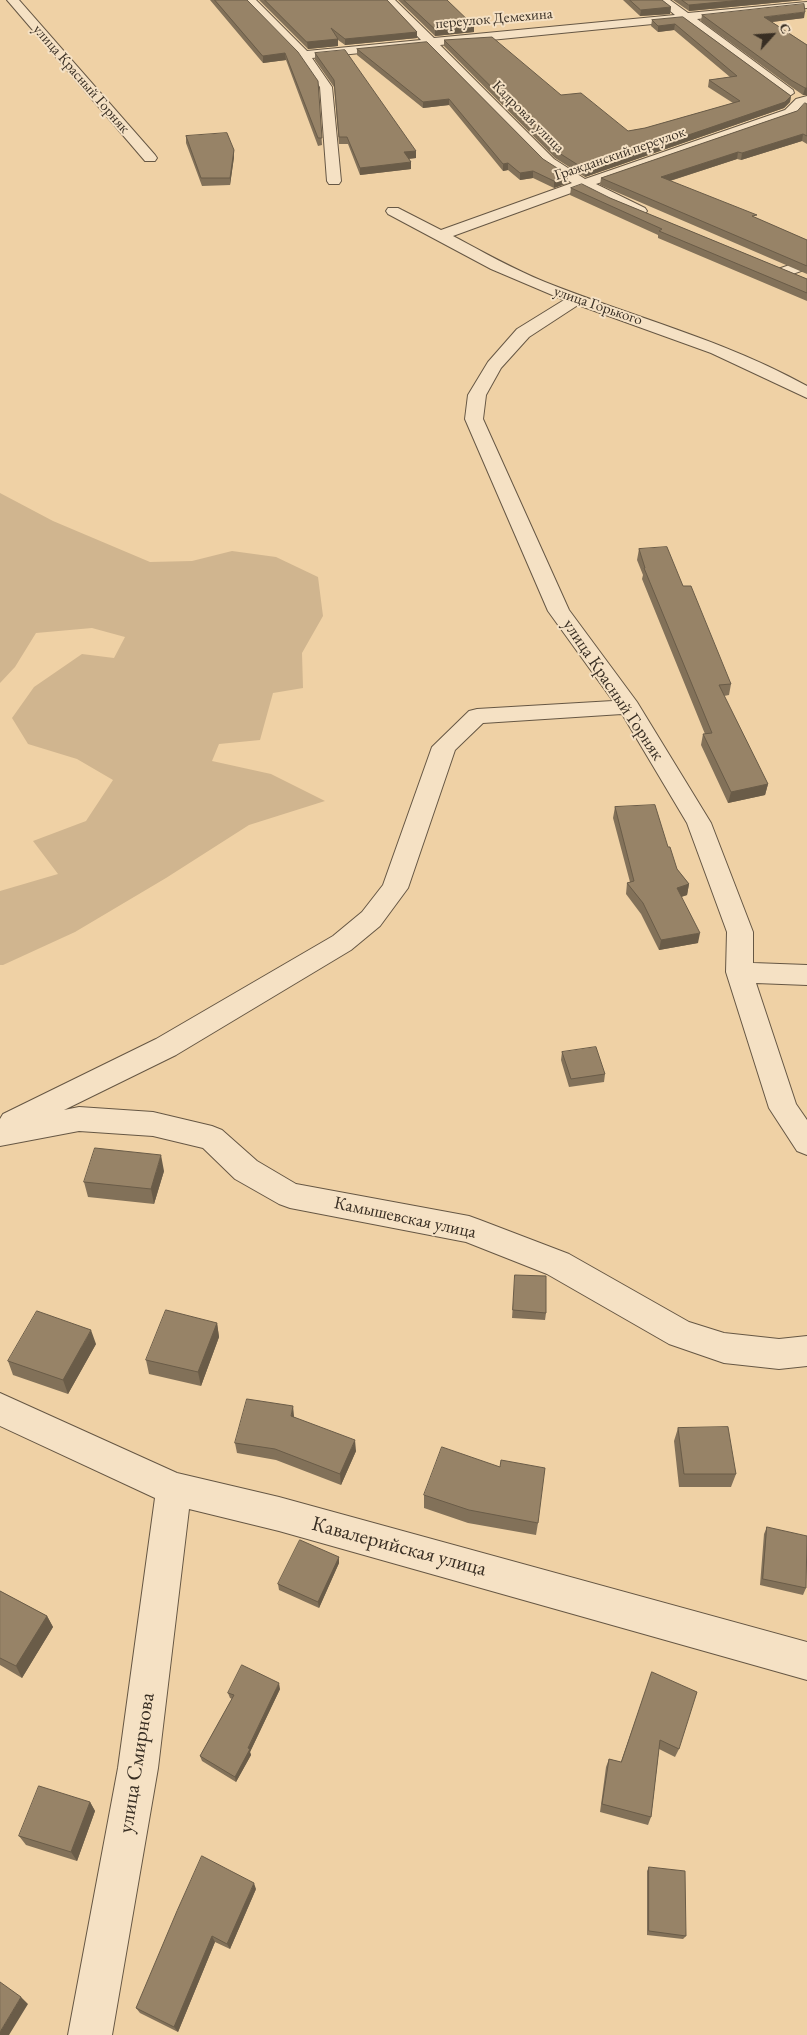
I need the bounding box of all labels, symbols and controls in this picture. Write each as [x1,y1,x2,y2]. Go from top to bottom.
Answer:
street label: переулок Демехина [435,5,553,33]
north arrow [747,10,797,60]
text: С [775,20,796,37]
street label: улица Красный Горняк [29,21,133,137]
street label: Кадровая улица [488,77,568,157]
street label: Гражданский переулок [552,123,688,185]
street label: улица Горького [551,282,645,330]
street label: улица Красный Горняк [558,615,668,765]
street label: Камышевская улица [332,1192,478,1244]
street label: Кавалерийская улица [309,1512,489,1582]
street label: улица Смирнова [113,1691,161,1835]

